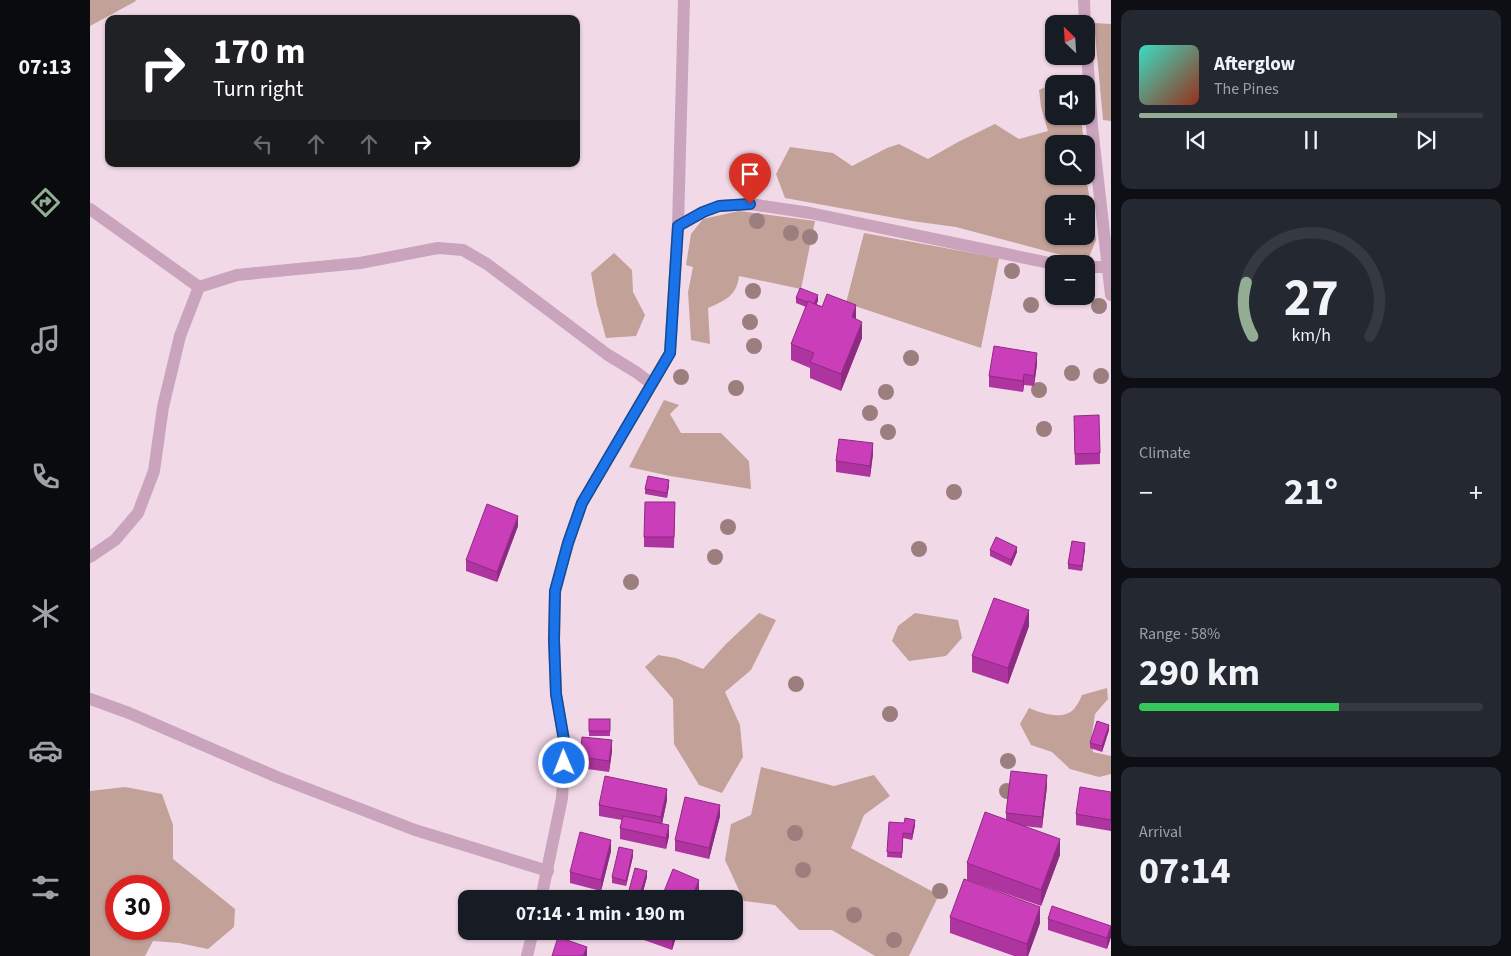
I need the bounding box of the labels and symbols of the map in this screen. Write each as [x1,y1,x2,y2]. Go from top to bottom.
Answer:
north arrow [1045,15,1095,65]
pin [729,153,771,204]
position arrow [537,736,589,788]
speed limit sign: 30 [105,875,170,940]

